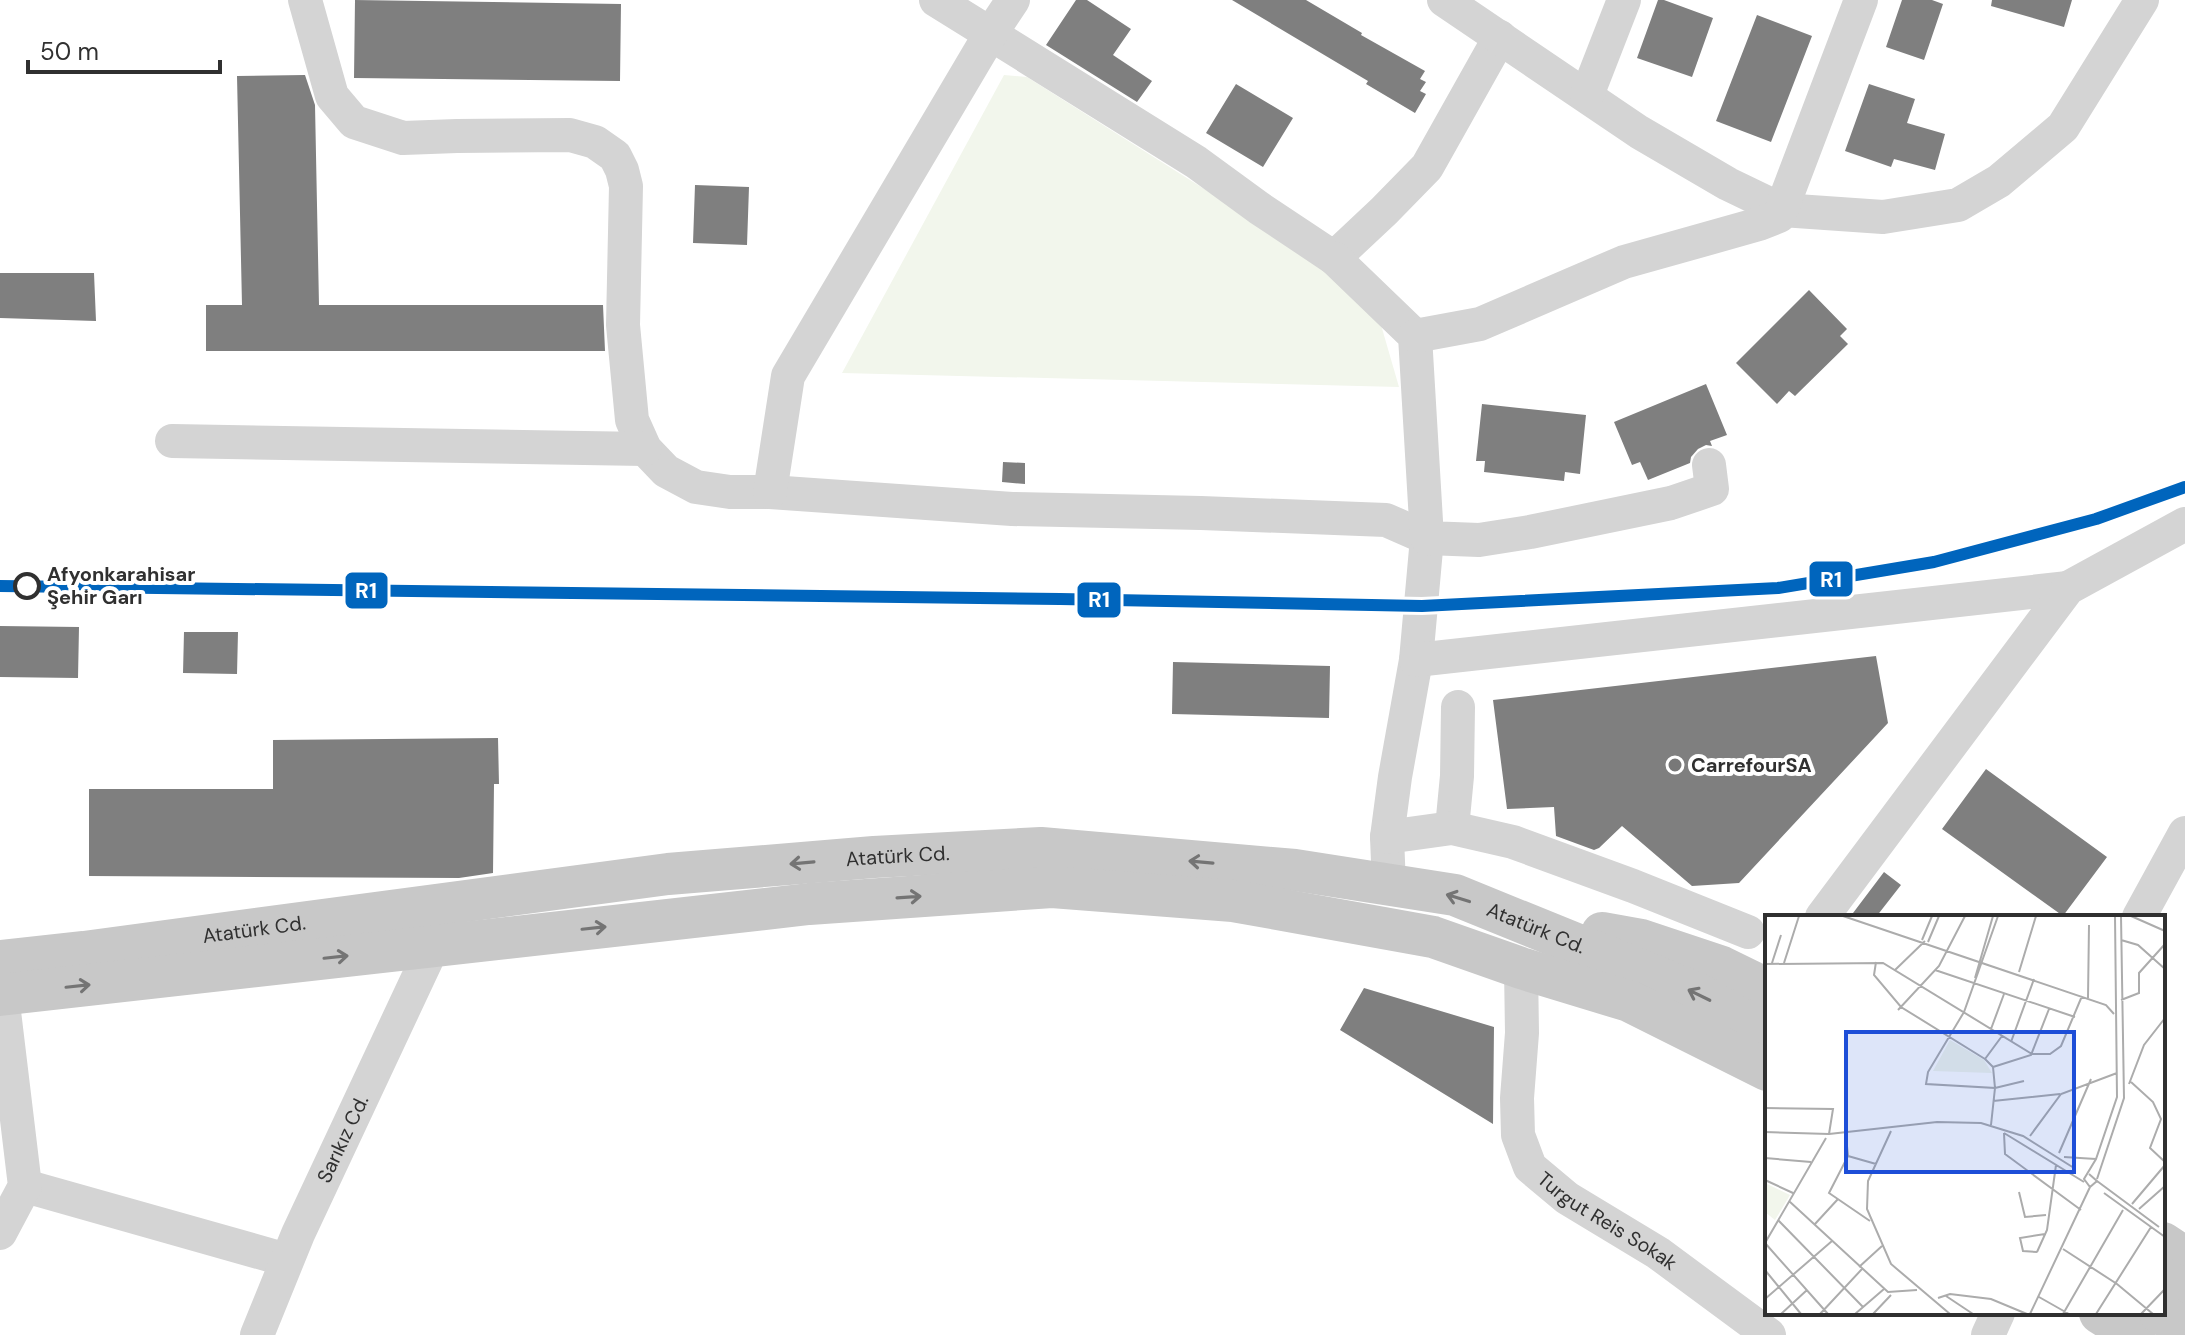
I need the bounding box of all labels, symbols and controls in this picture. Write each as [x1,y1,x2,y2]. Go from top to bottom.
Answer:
scale bar [28,24,220,74]
text: 50 m [40,36,99,67]
line badge: R1 [1808,560,1854,598]
place label: Afyonkarahisar Şehir Garı [47,561,195,610]
text: R1 [1820,565,1842,594]
line badge: R1 [344,571,389,610]
marker: Afyonkarahisar Şehir Garı [14,573,40,599]
text: R1 [355,576,377,605]
line badge: R1 [1076,581,1122,619]
text: R1 [1088,585,1110,614]
place label: CarrefourSA [1691,752,1812,778]
marker: CarrefourSA [1666,756,1684,774]
street label: Atatürk Cd. [845,840,950,872]
one-way arrow [1188,854,1215,869]
one-way arrow [789,856,816,871]
one-way arrow [895,889,922,904]
one-way arrow [1446,890,1472,905]
street label: Atatürk Cd. [1483,896,1589,959]
street label: Atatürk Cd. [201,910,307,949]
inset map [1765,915,2165,1315]
one-way arrow [580,921,607,936]
one-way arrow [322,950,349,965]
one-way arrow [64,979,90,994]
one-way arrow [1688,987,1712,1002]
street label: Sarıkız Cd. [311,1091,374,1187]
street label: Turgut Reis Sokak [1532,1166,1683,1276]

